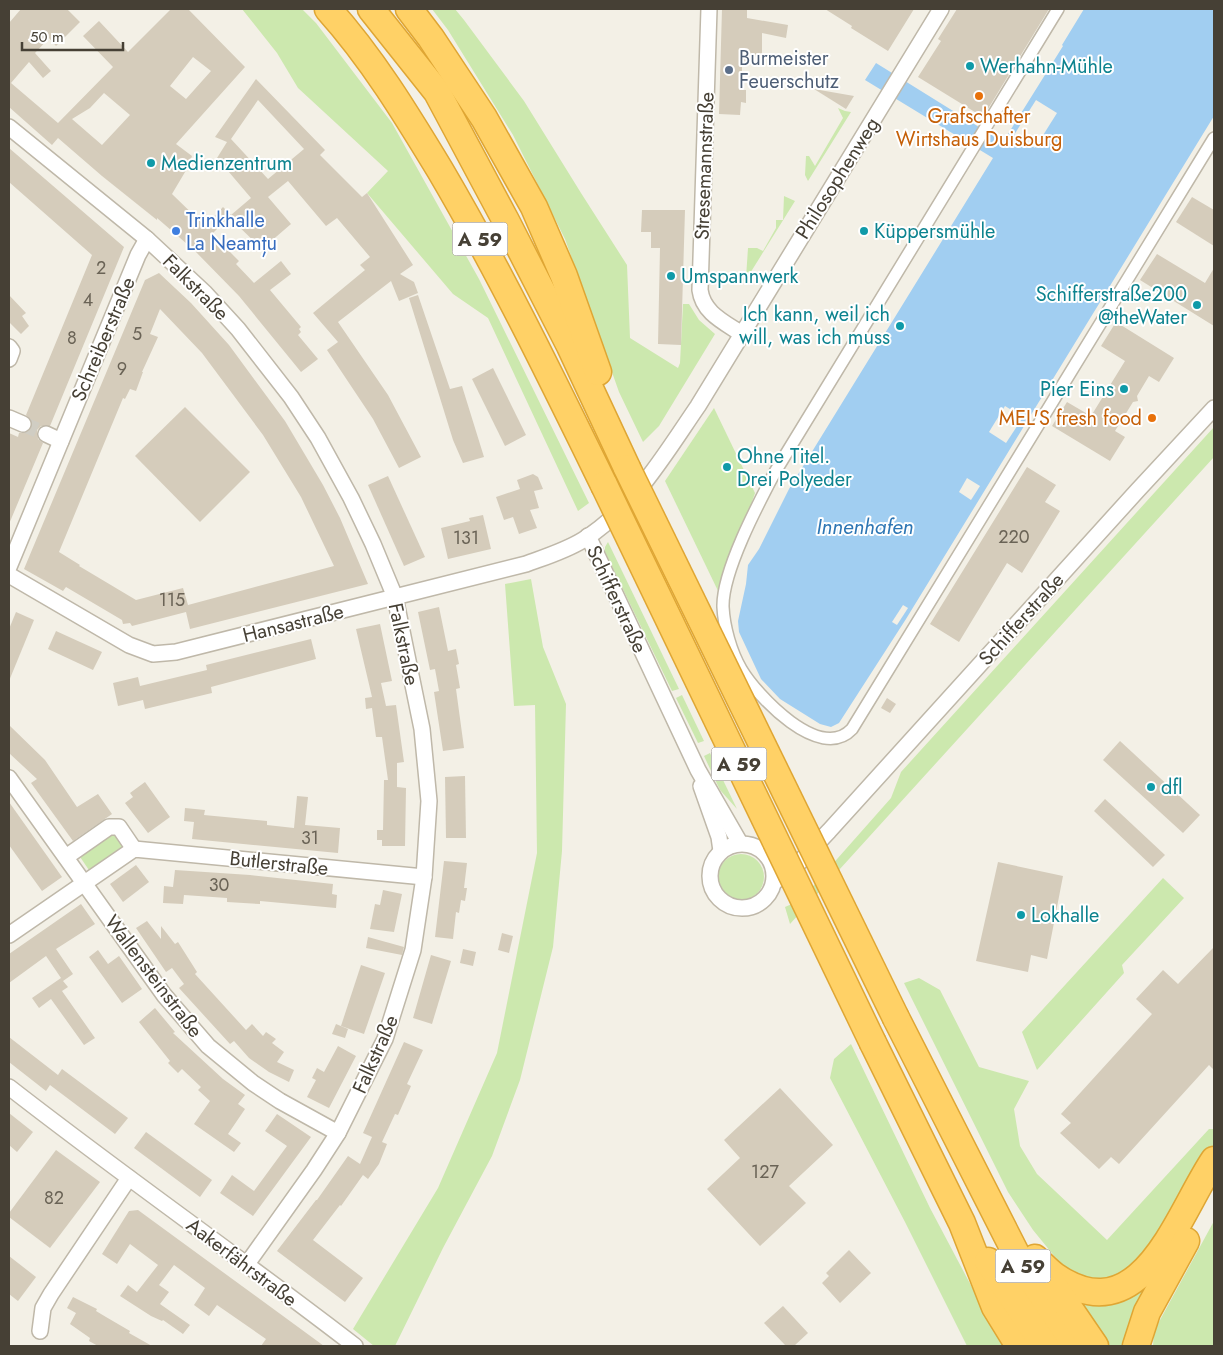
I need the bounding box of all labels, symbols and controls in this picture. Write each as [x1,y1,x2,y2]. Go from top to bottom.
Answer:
scale bar [22,20,124,52]
text: 50 m [30,26,64,48]
place label: Burmeister Feuerschutz [739,44,839,96]
place label: Werhahn-Mühle [980,52,1113,81]
marker: Werhahn-Mühle [964,60,976,72]
marker: Burmeister Feuerschutz [723,64,735,76]
marker: Grafschafter Wirtshaus Duisburg [973,90,985,102]
street label: Stresemannstraße [687,91,722,241]
place label: Grafschafter Wirtshaus Duisburg [896,102,1062,154]
street label: Philosophenweg [788,112,886,245]
place label: Medienzentrum [161,149,292,178]
marker: Medienzentrum [145,157,157,169]
place label: Trinkhalle La Neamțu [186,206,277,258]
place label: Küppersmühle [874,217,995,246]
road number: A 59 [452,222,508,255]
marker: Trinkhalle La Neamțu [170,225,182,237]
marker: Küppersmühle [858,225,870,237]
street label: Falkstraße [156,248,235,327]
house number: 2 [96,255,106,281]
place label: Umspannwerk [681,262,799,291]
marker: Umspannwerk [665,270,677,282]
street label: Schreiberstraße [64,273,143,406]
place label: Schifferstraße200 @theWater [1036,280,1187,332]
house number: 4 [83,287,93,313]
marker: Schifferstraße200 @theWater [1191,299,1203,311]
place label: Ich kann, weil ich will, was ich muss [739,300,890,352]
marker: Ich kann, weil ich will, was ich muss [894,320,906,332]
house number: 5 [132,321,142,347]
house number: 8 [67,325,77,351]
house number: 9 [117,356,127,382]
place label: Pier Eins [1040,375,1114,404]
marker: Pier Eins [1118,383,1130,395]
place label: MEL'S fresh food [999,404,1142,433]
marker: MEL'S fresh food [1146,412,1158,424]
place label: Ohne Titel. Drei Polyeder [737,442,852,494]
marker: Ohne Titel. Drei Polyeder [721,461,733,473]
water label: Innenhafen [817,512,913,542]
house number: 220 [998,524,1030,550]
house number: 131 [453,525,479,551]
street label: Schifferstraße [579,541,654,658]
street label: Schifferstraße [972,567,1071,672]
house number: 115 [159,587,185,613]
street label: Hansastraße [240,597,347,650]
street label: Falkstraße [381,600,426,688]
road number: A 59 [712,748,766,781]
place label: dfl [1161,773,1183,802]
marker: dfl [1145,781,1157,793]
house number: 31 [301,825,319,851]
street label: Butlerstraße [228,844,330,883]
house number: 30 [209,872,230,898]
place label: Lokhalle [1031,901,1099,930]
street label: Wallensteinstraße [98,909,209,1044]
marker: Lokhalle [1015,909,1027,921]
street label: Falkstraße [345,1010,406,1098]
house number: 127 [751,1159,779,1185]
house number: 82 [44,1185,64,1211]
street label: Aakerfährstraße [180,1211,303,1314]
road number: A 59 [996,1250,1050,1282]

